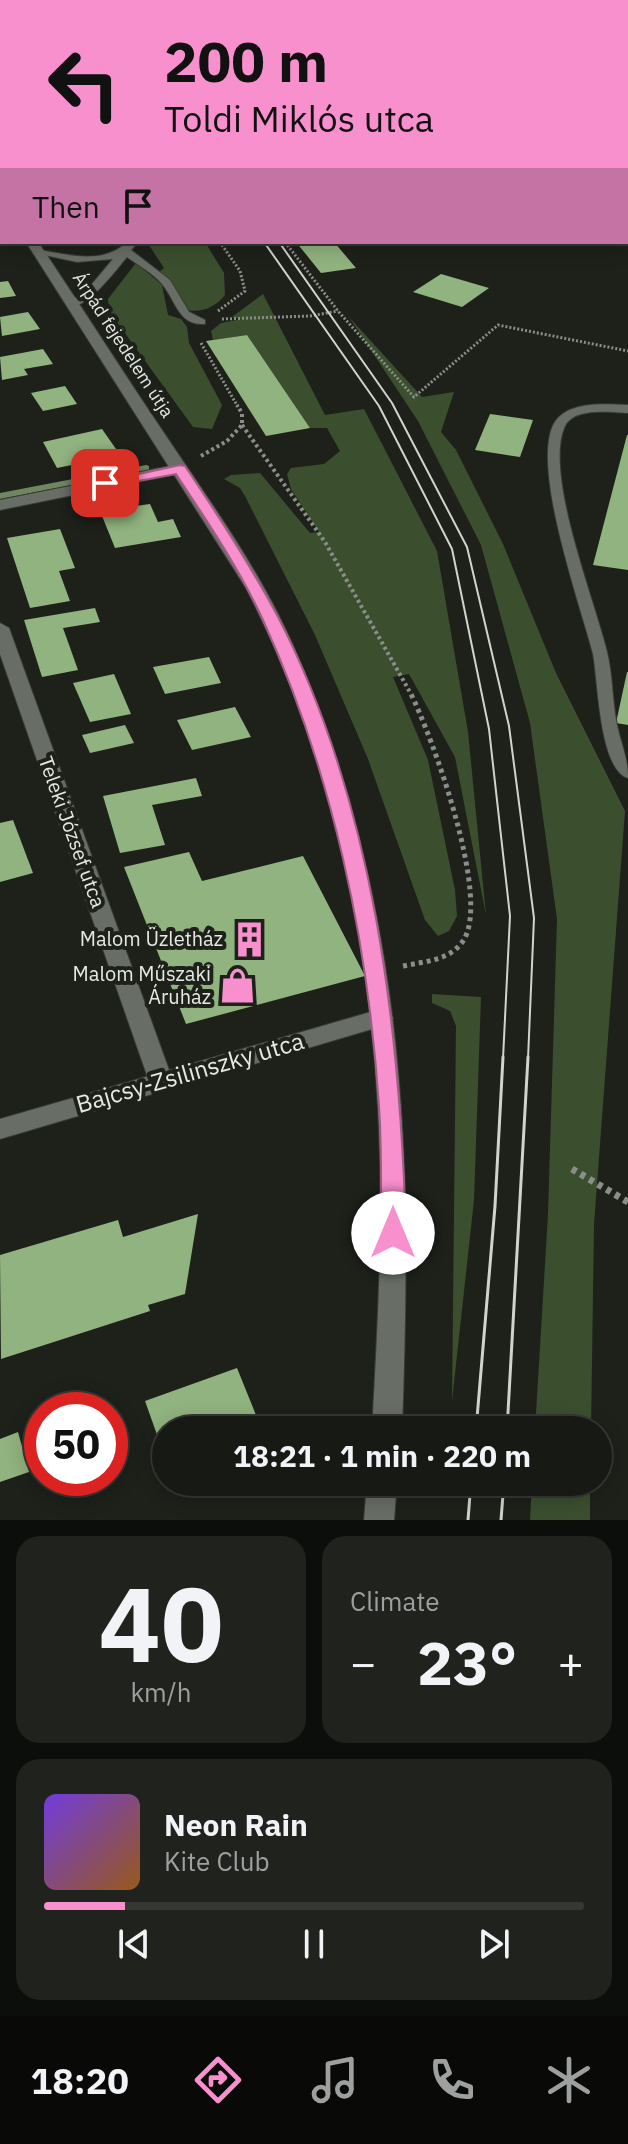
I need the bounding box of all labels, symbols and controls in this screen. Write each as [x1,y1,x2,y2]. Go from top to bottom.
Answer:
text: 200 m [164,25,328,97]
icon: left [32,32,136,136]
text: Toldi Miklós utca [164,95,434,142]
icon: arrive [116,184,160,228]
text: Then [32,187,100,226]
street label: Árpád fejedelem útja [68,268,179,422]
pin [71,449,139,517]
icon: arrive [83,461,127,505]
street label: Teleki József utca [33,752,113,912]
building icon: Malom Üzletház [230,920,268,958]
place label: Malom Üzletház [80,925,223,952]
place label: Malom Műszaki Áruház [73,960,211,1010]
shop icon: Malom Műszaki Áruház [218,967,256,1005]
street label: Bajcsy-Zsilinszky utca [72,1024,308,1120]
position arrow [351,1191,435,1275]
speed limit sign: 50 [24,1392,128,1496]
text: 18:21 · 1 min · 220 m [233,1436,531,1475]
text: 40 [99,1555,223,1691]
text: Climate [350,1584,440,1618]
text: 23° [417,1623,517,1702]
text: − [350,1634,376,1691]
text: + [558,1634,584,1691]
text: km/h [130,1675,192,1709]
text: Neon Rain [164,1805,308,1844]
text: Kite Club [164,1844,269,1878]
icon: previous [112,1922,156,1966]
icon: pause [292,1922,336,1966]
icon: next [472,1922,516,1966]
icon: directions [190,2052,246,2108]
icon: music [307,2052,363,2108]
icon: phone [424,2052,480,2108]
icon: climate [541,2052,597,2108]
text: 18:20 [31,2057,129,2104]

